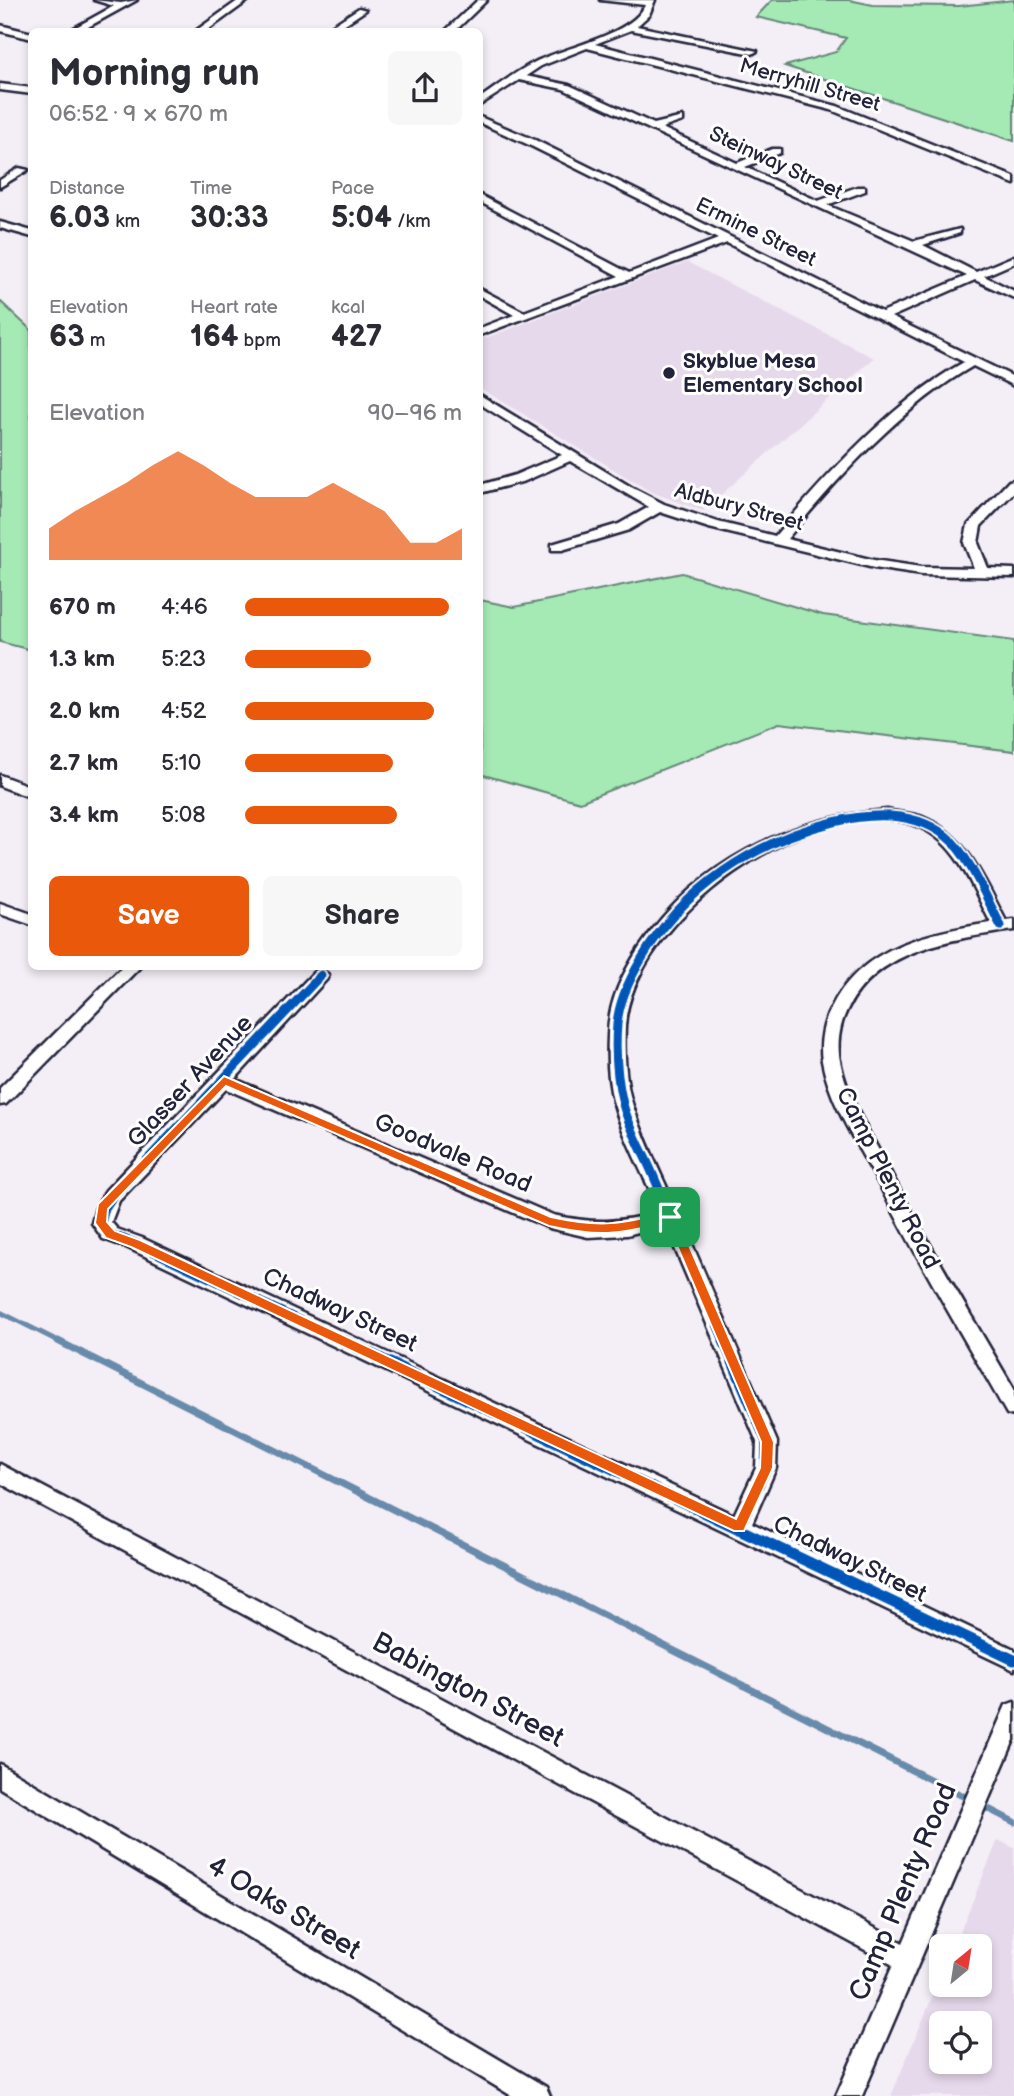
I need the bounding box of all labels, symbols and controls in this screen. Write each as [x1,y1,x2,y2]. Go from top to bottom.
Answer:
text: Morning run [49,51,260,96]
button: share [388,51,462,125]
street label: Merryhill Street [737,53,884,117]
text: 06:52 · 9 × 670 m [49,100,228,128]
street label: Steinway Street [705,121,847,205]
text: Distance [49,177,125,200]
text: Time [190,177,232,200]
text: Pace [331,177,374,200]
street label: Ermine Street [692,192,821,272]
text: 6.03 [49,200,110,236]
text: 30:33 [190,200,268,236]
text: 5:04 [331,200,392,236]
text: km [110,210,140,233]
text: /km [392,210,431,233]
text: Elevation [49,296,128,319]
text: Heart rate [190,296,278,319]
text: kcal [331,296,365,319]
text: 63 [49,319,85,355]
text: 164 [190,319,238,355]
text: 427 [331,319,382,355]
text: m [85,329,106,352]
text: bpm [238,329,281,352]
place label: Skyblue Mesa Elementary School [683,349,863,398]
marker: Skyblue Mesa Elementary School [661,365,677,381]
text: Elevation [49,399,145,427]
text: 90–96 m [367,399,462,427]
street label: Aldbury Street [672,478,807,536]
text: 670 m [49,593,116,621]
text: 4:46 [161,593,208,621]
text: 1.3 km [49,645,115,673]
text: 5:23 [161,645,206,673]
text: 2.0 km [49,697,120,725]
text: 4:52 [161,697,206,725]
text: 2.7 km [49,749,118,777]
text: 5:10 [161,749,201,777]
text: 3.4 km [49,801,119,829]
text: 5:08 [161,801,206,829]
button: Save [49,876,249,956]
button: Share [263,876,462,956]
street label: Glasser Avenue [121,1009,259,1153]
street label: Camp Plenty Road [830,1082,946,1274]
street label: Goodvale Road [370,1107,536,1199]
pin [640,1187,700,1247]
icon: arrive [651,1198,689,1236]
street label: Chadway Street [258,1261,423,1359]
street label: Chadway Street [768,1509,932,1609]
street label: Babington Street [366,1626,570,1755]
street label: Camp Plenty Road [842,1778,964,2006]
street label: 4 Oaks Street [201,1849,367,1967]
north arrow [929,1934,992,1997]
map controls [929,1934,992,2074]
button: locate [929,2011,992,2074]

